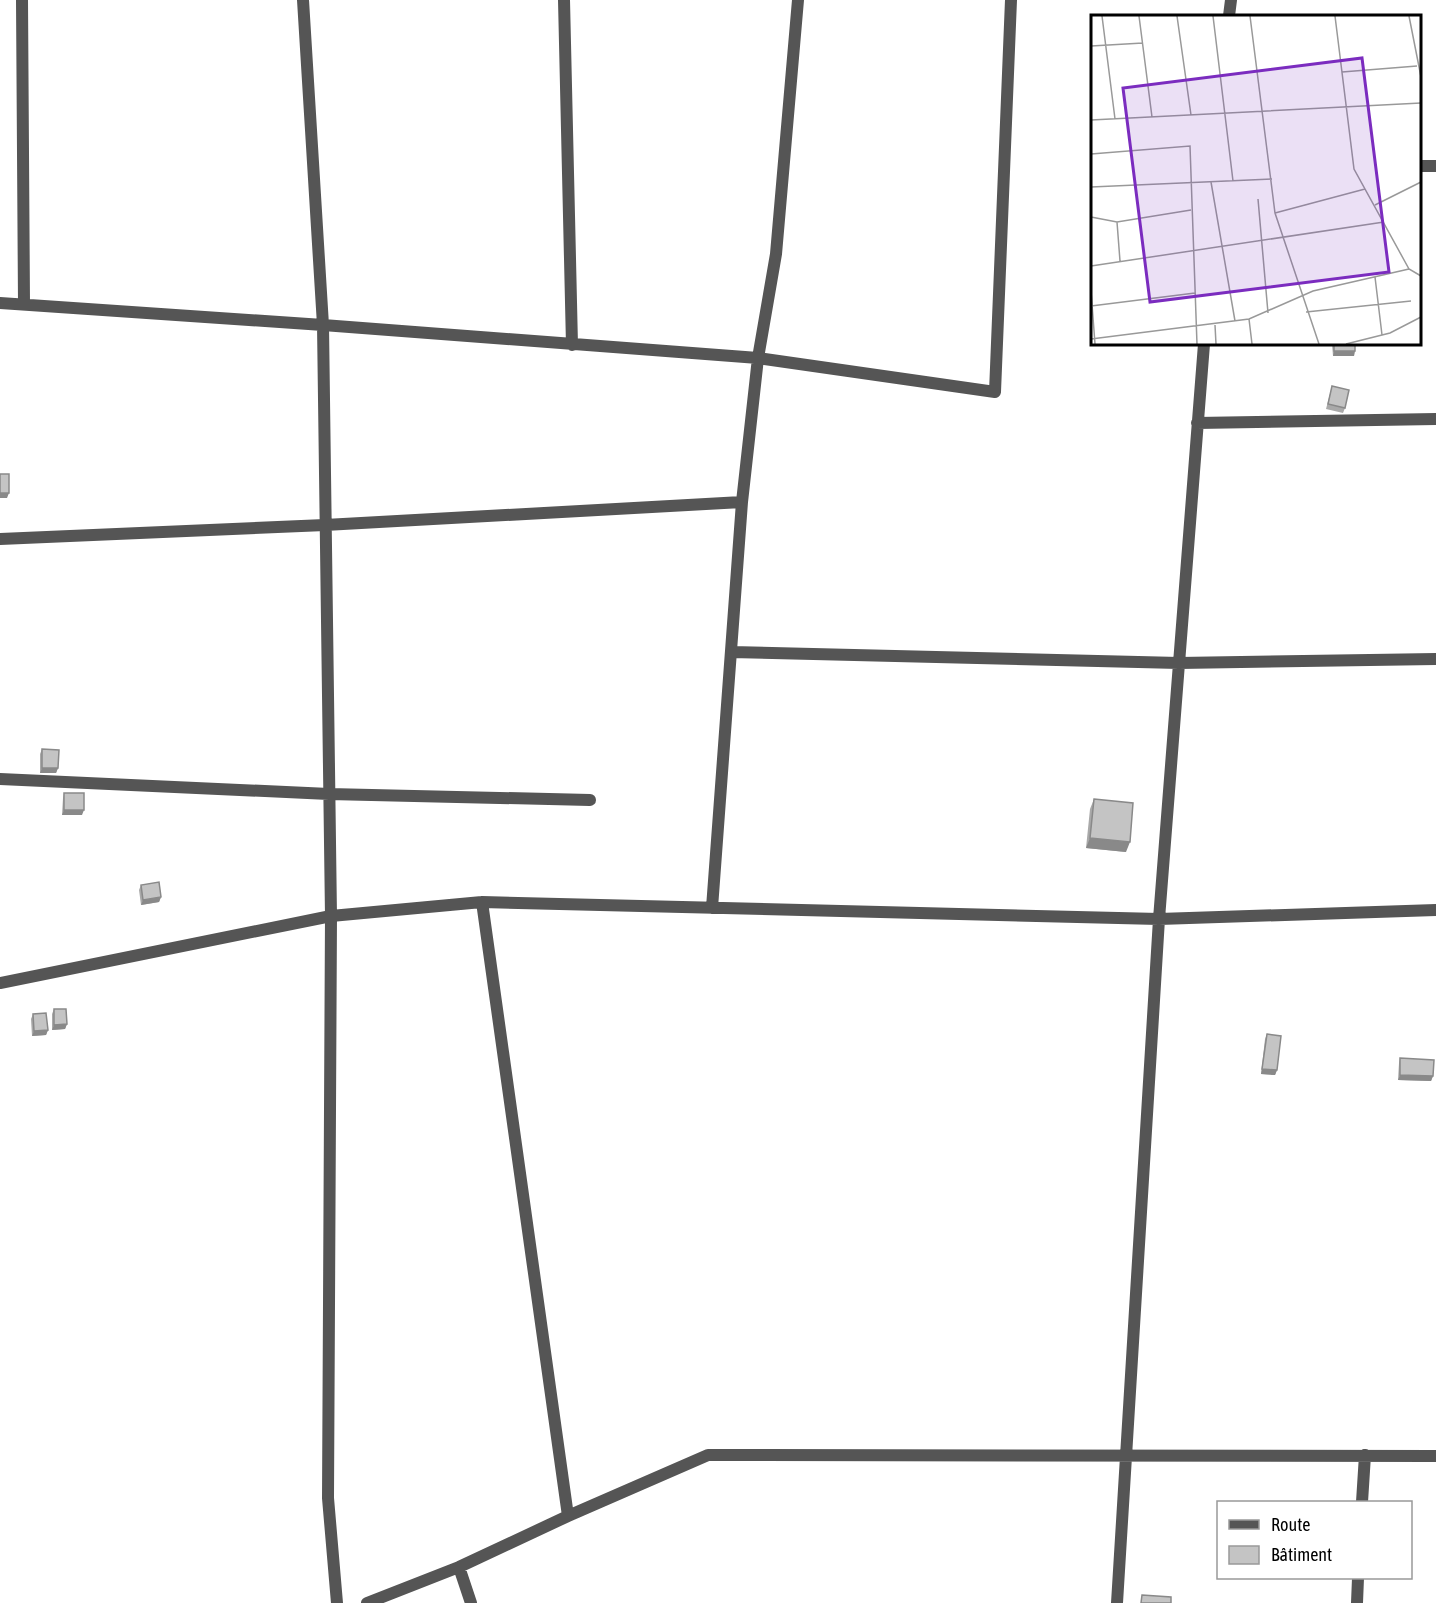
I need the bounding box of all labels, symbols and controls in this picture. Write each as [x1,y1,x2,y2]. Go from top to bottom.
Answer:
inset map [1091,15,1421,345]
legend [1217,1501,1412,1579]
text: Route [1271,1514,1310,1535]
text: Bâtiment [1271,1544,1332,1565]

